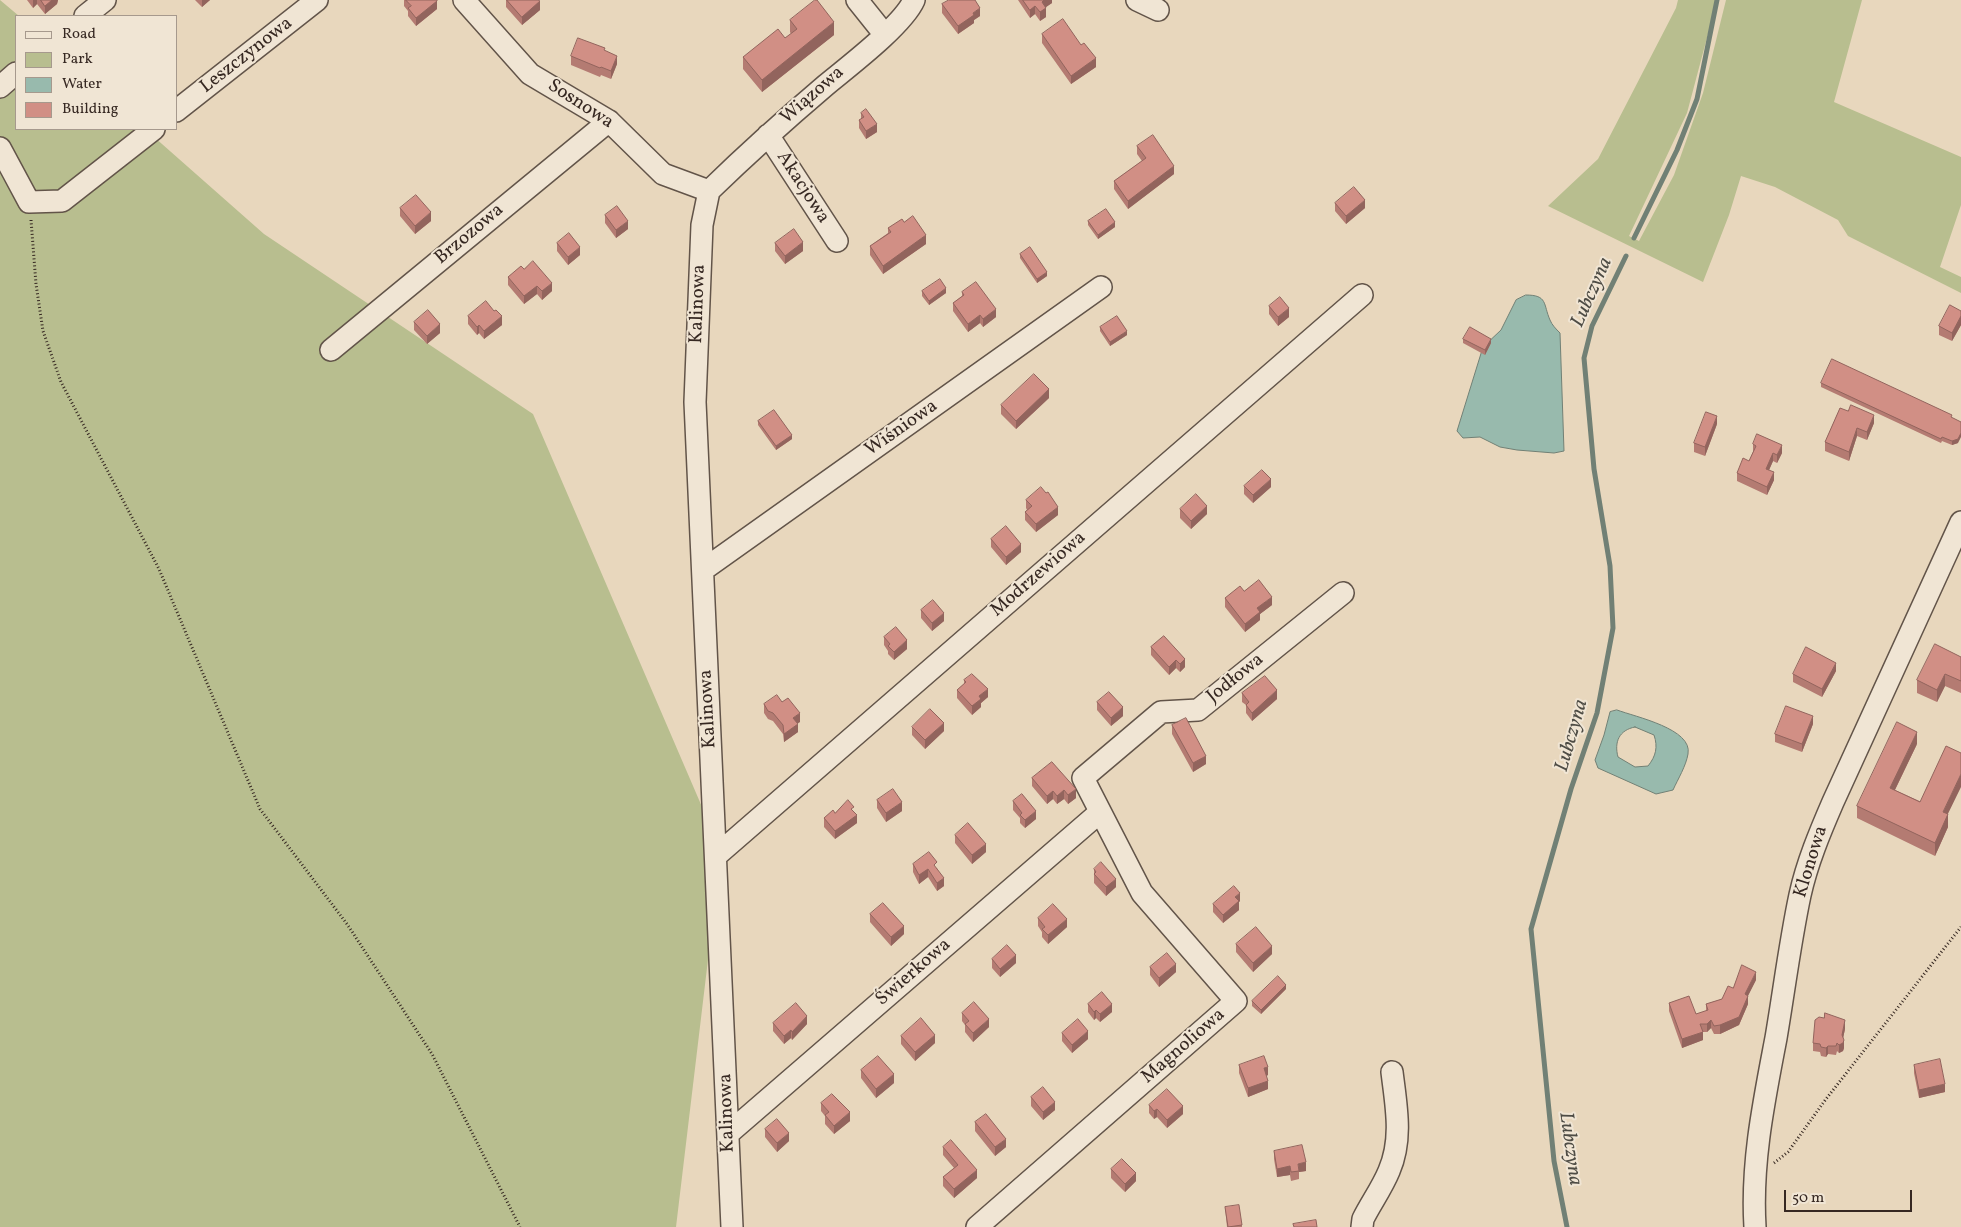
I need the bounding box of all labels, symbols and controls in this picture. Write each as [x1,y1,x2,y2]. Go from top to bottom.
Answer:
street label: Leszczynowa [196,13,298,99]
legend [15,15,178,130]
text: Road [62,24,96,45]
text: Park [62,49,93,70]
street label: Wiązowa [776,62,850,130]
text: Water [62,74,102,95]
street label: Sosnowa [543,75,617,135]
text: Building [62,99,118,120]
street label: Akacjowa [770,148,834,228]
street label: Brzozowa [431,200,509,270]
water label: Lubczyna [1567,254,1619,332]
street label: Kalinowa [686,264,712,344]
street label: Wiśniowa [861,396,943,462]
street label: Modrzewiowa [987,527,1091,623]
street label: Jodłowa [1203,649,1269,709]
street label: Kalinowa [696,669,722,749]
water label: Lubczyna [1551,697,1595,775]
street label: Klonowa [1790,823,1834,901]
street label: Świerkowa [872,934,956,1012]
street label: Magnoliowa [1137,1004,1231,1090]
street label: Kalinowa [715,1073,741,1153]
water label: Lubczyna [1552,1111,1586,1187]
scale bar [1786,1180,1914,1212]
text: 50 m [1792,1188,1824,1209]

